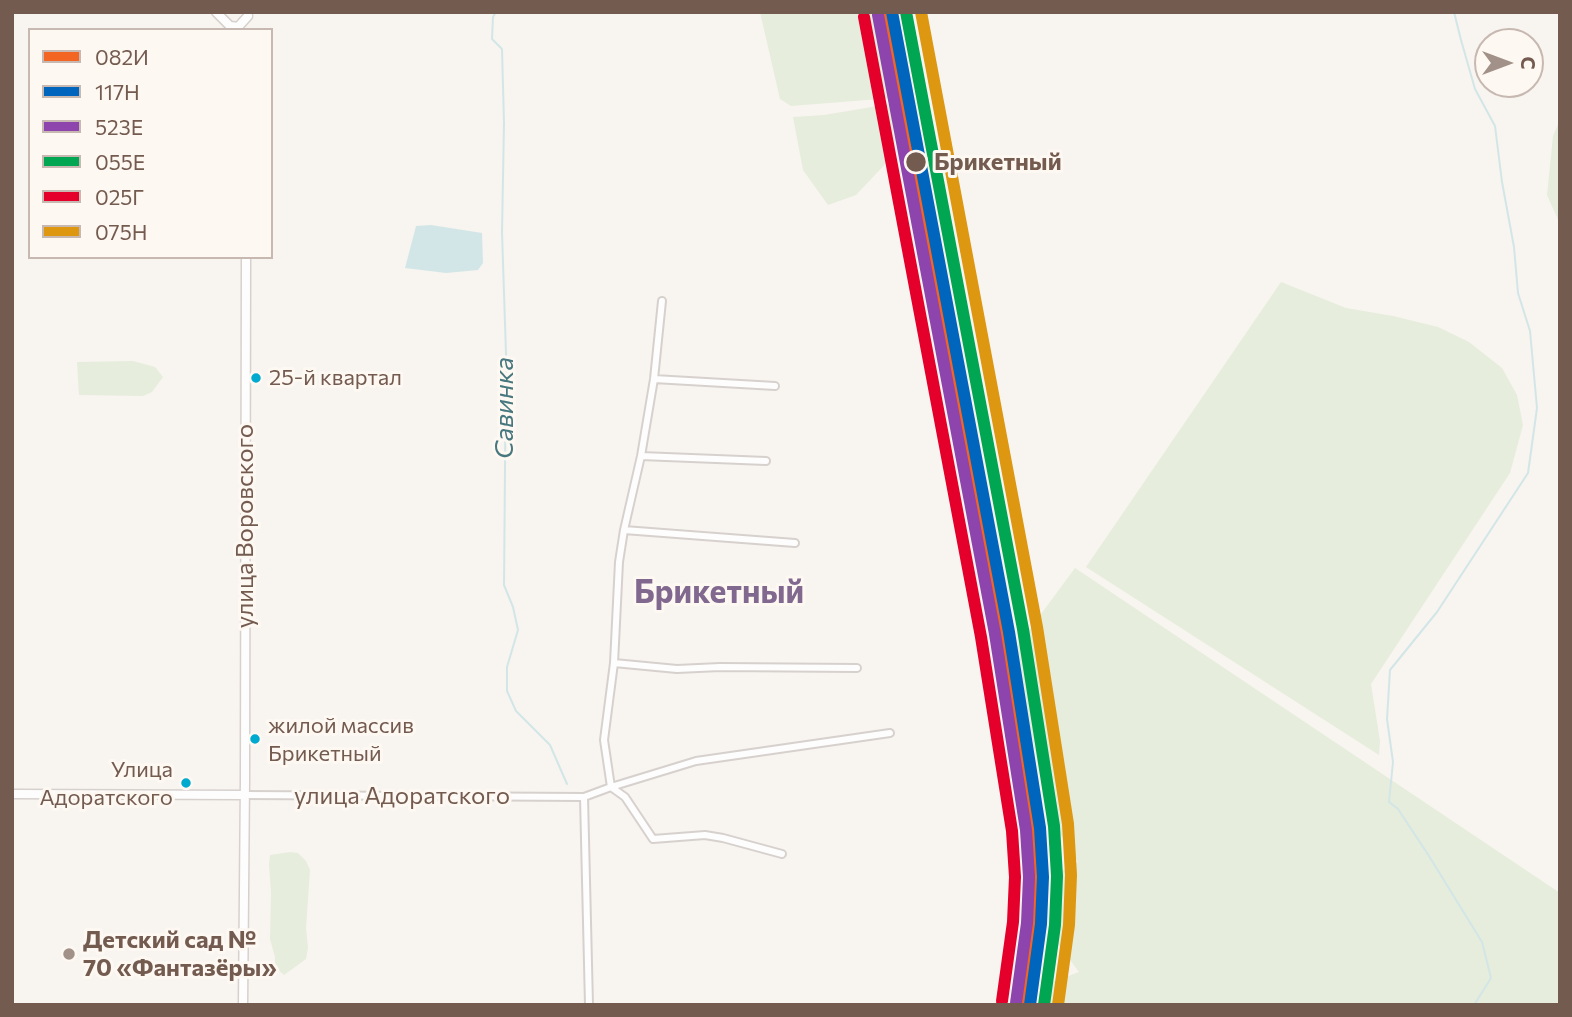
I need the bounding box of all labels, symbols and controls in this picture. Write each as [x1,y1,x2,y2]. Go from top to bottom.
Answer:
legend [28,28,273,259]
north arrow [1474,28,1544,98]
text: 082И [95,44,149,69]
text: С [1517,57,1540,70]
text: 117Н [95,79,140,104]
text: 523Е [95,114,143,139]
place label: Брикетный [934,148,1062,176]
text: 055Е [95,149,145,174]
marker: Брикетный [904,150,928,174]
text: 025Г [95,184,144,209]
text: 075Н [95,219,147,244]
water label: Савинка [488,357,520,459]
place label: 25-й квартал [269,365,402,391]
marker: 25-й квартал [249,371,263,385]
street label: улица Воровского [231,424,259,628]
district label: Брикетный [634,573,804,611]
place label: жилой массив Брикетный [268,713,414,764]
marker: жилой массив Брикетный [248,732,262,746]
place label: Улица Адоратского [39,757,173,808]
marker: Улица Адоратского [179,776,193,790]
street label: улица Адоратского [294,782,510,810]
place label: Детский сад № 70 «Фантазёры» [83,926,277,982]
marker: Детский сад № 70 «Фантазёры» [61,946,77,962]

